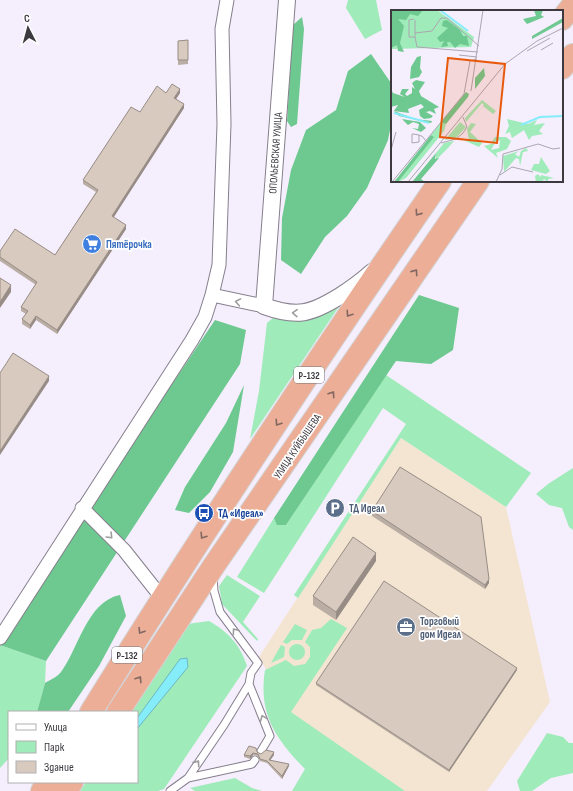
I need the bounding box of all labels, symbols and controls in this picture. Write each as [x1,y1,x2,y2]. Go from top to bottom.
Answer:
north arrow [8,8,48,48]
inset map [391,10,563,182]
text: С [24,12,31,25]
street label: ОПОЛЬЕВСКАЯ УЛИЦА [266,111,285,194]
one-way arrow [415,209,423,216]
supermarket icon: Пятёрочка [81,233,103,255]
place label: Пятёрочка [106,238,152,251]
one-way arrow [410,269,418,276]
one-way arrow [235,298,241,306]
one-way arrow [292,308,298,317]
one-way arrow [347,310,354,317]
road number: Р-132 [294,367,324,383]
one-way arrow [327,391,335,398]
street label: УЛИЦА КУЙБЫШЕВА [270,411,324,481]
one-way arrow [276,418,283,425]
parking icon: ТД Идеал [324,497,346,519]
bus stop icon: ТД «Идеал» [193,502,215,524]
place label: ТД Идеал [349,502,386,515]
place label: ТД «Идеал» [218,507,264,520]
one-way arrow [105,531,113,539]
one-way arrow [200,532,207,539]
place label: Торговый дом Идеал [420,615,462,641]
office icon: Торговый дом Идеал [395,616,417,638]
one-way arrow [139,627,146,634]
one-way arrow [233,629,240,636]
road number: Р-132 [112,647,142,663]
one-way arrow [134,677,141,684]
legend [8,711,138,783]
one-way arrow [259,715,267,722]
text: Улица [44,720,68,735]
text: Парк [44,740,65,755]
text: Здание [44,760,74,775]
one-way arrow [192,761,199,768]

